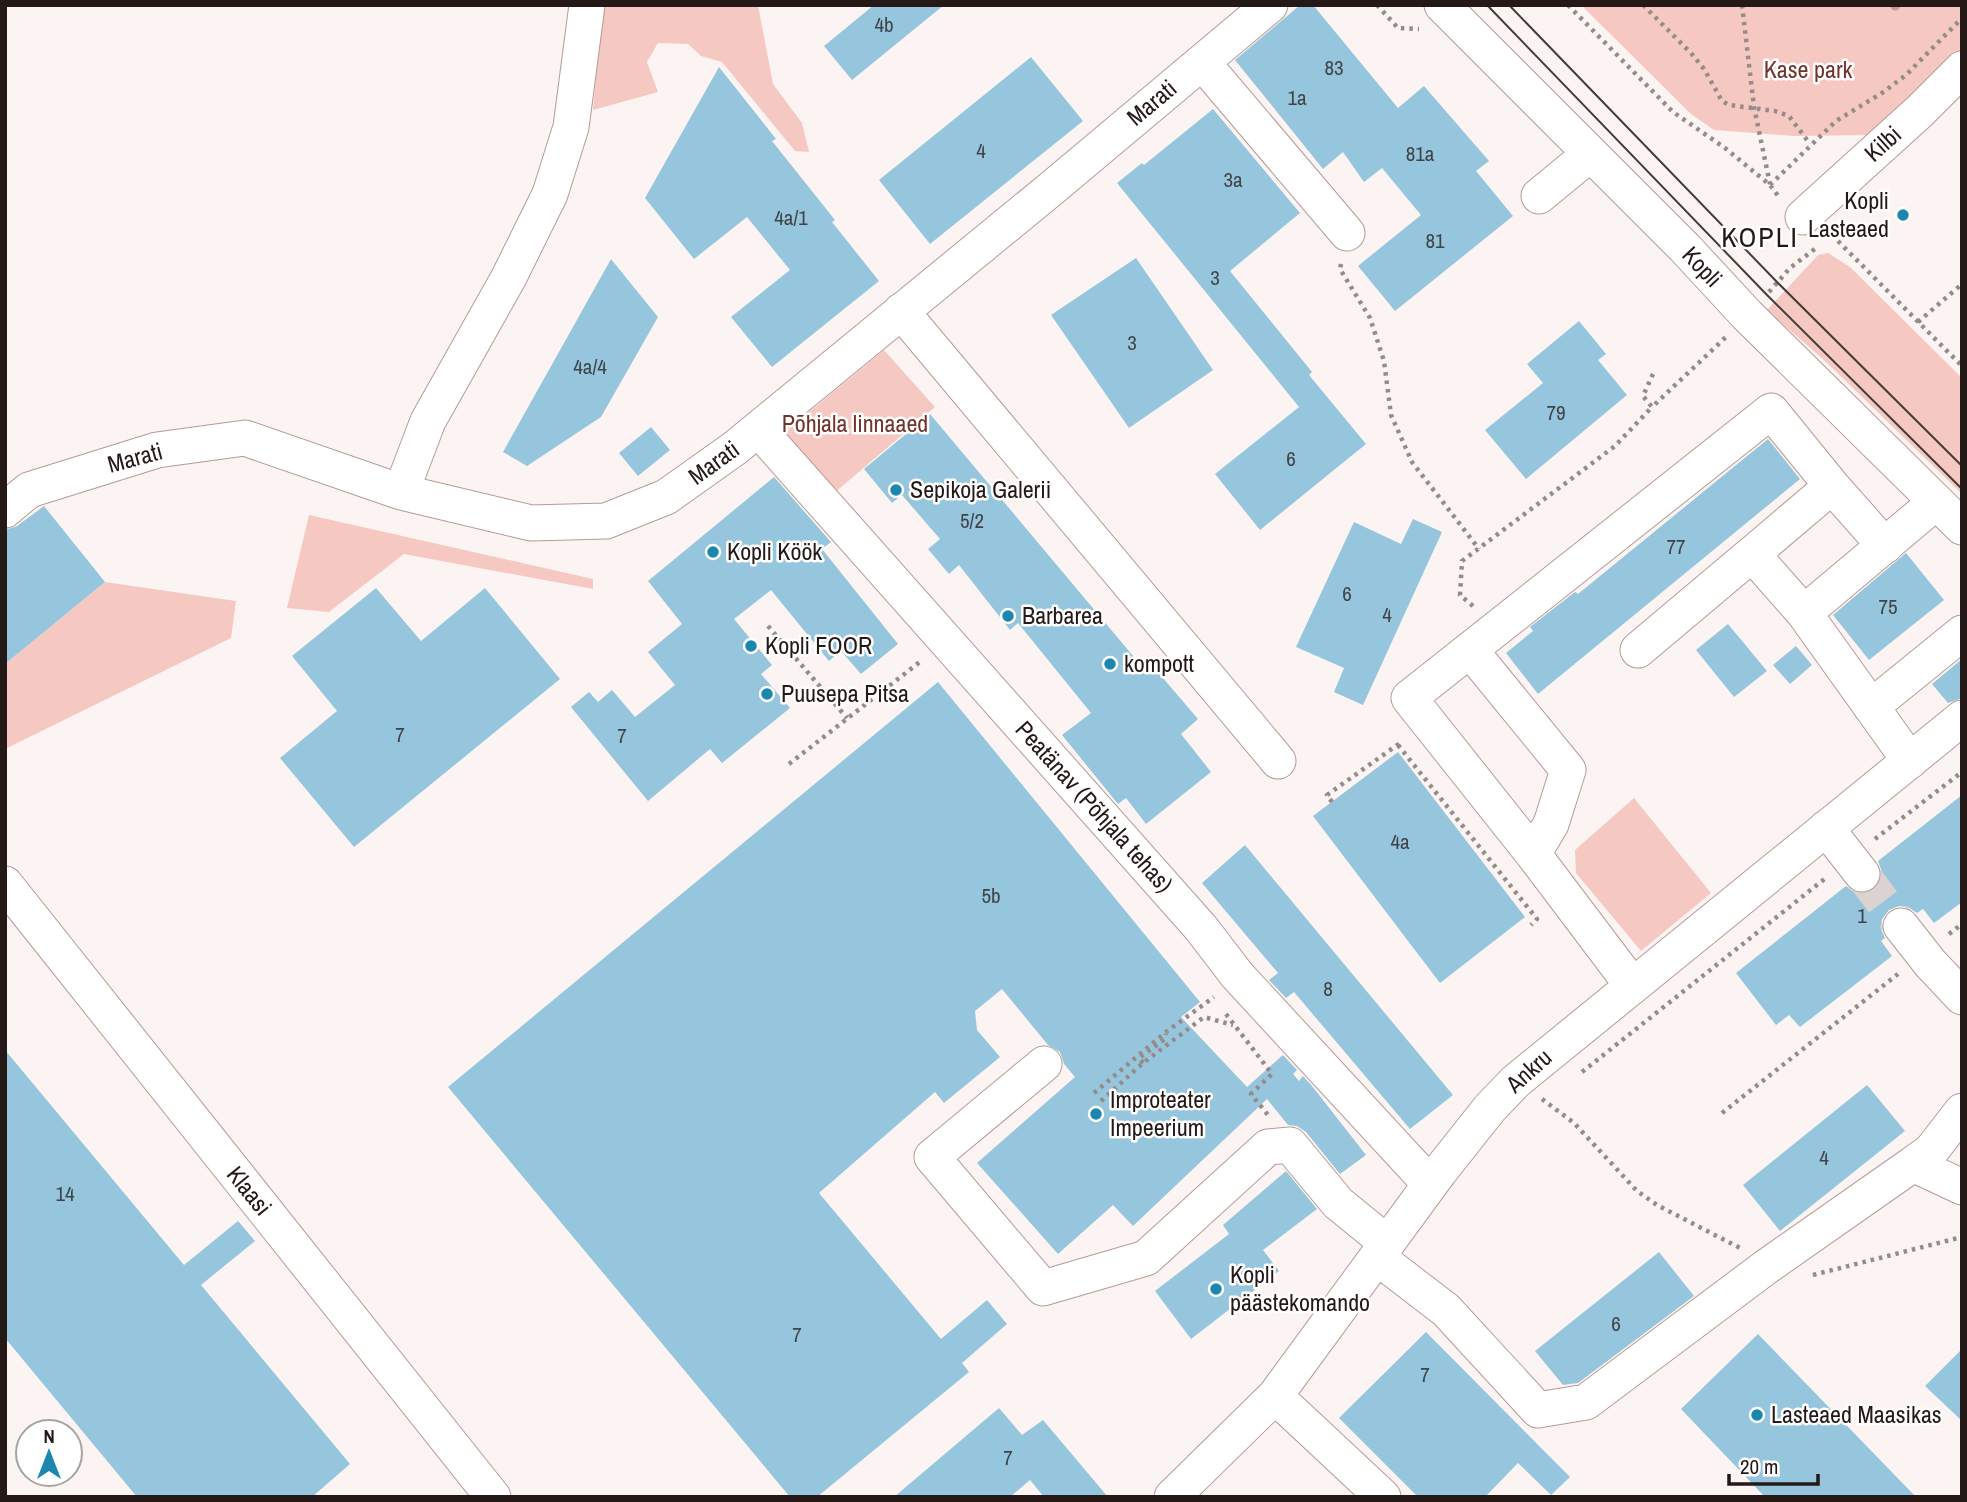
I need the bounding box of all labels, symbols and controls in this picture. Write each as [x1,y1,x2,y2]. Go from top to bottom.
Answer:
house number: 4b [874,10,894,39]
house number: 83 [1324,53,1344,82]
park label: Kase park [1764,53,1852,85]
street label: Marati [1120,72,1183,132]
house number: 1a [1287,83,1307,112]
street label: Kilbi [1857,118,1908,168]
house number: 4 [976,136,986,165]
house number: 81a [1406,139,1435,168]
house number: 3a [1223,165,1243,194]
place label: Kopli Lasteaed [1808,184,1889,244]
house number: 4a/1 [774,203,808,232]
marker: Kopli Lasteaed [1895,207,1911,223]
district label: KOPLI [1721,218,1799,256]
house number: 81 [1425,226,1445,255]
street label: Kopli [1676,239,1730,294]
house number: 3 [1210,263,1220,292]
house number: 3 [1127,328,1137,357]
house number: 4a/4 [573,352,607,381]
house number: 79 [1546,398,1566,427]
park label: Põhjala linnaaed [782,407,928,439]
street label: Marati [681,433,745,492]
street label: Marati [104,434,166,480]
house number: 6 [1286,444,1296,473]
place label: Sepikoja Galerii [910,473,1051,505]
marker: Sepikoja Galerii [888,482,904,498]
house number: 5/2 [960,506,984,535]
house number: 77 [1666,532,1686,561]
place label: Kopli Köök [727,535,822,567]
marker: Kopli Köök [705,544,721,560]
house number: 6 [1342,579,1352,608]
house number: 75 [1878,592,1898,621]
place label: Barbarea [1022,599,1103,631]
house number: 4 [1382,600,1392,629]
marker: Barbarea [1000,608,1016,624]
place label: Kopli FOOR [765,629,872,661]
marker: Kopli FOOR [743,638,759,654]
place label: kompott [1124,647,1195,679]
marker: kompott [1102,656,1118,672]
place label: Puusepa Pitsa [781,677,909,709]
marker: Puusepa Pitsa [759,686,775,702]
street label: Peatänav (Põhjala tehas) [1009,714,1181,899]
house number: 7 [395,720,405,749]
house number: 7 [617,721,627,750]
house number: 4a [1390,827,1410,856]
house number: 5b [981,881,1001,910]
house number: 1 [1857,901,1867,930]
house number: 8 [1323,974,1333,1003]
street label: Ankru [1498,1041,1558,1100]
place label: Improteater Impeerium [1110,1083,1211,1143]
marker: Improteater Impeerium [1088,1106,1104,1122]
house number: 4 [1819,1143,1829,1172]
street label: Klaasi [220,1159,279,1222]
house number: 14 [55,1179,75,1208]
place label: Kopli päästekomando [1230,1258,1370,1318]
marker: Kopli päästekomando [1208,1281,1224,1297]
house number: 6 [1611,1309,1621,1338]
house number: 7 [792,1320,802,1349]
house number: 7 [1420,1360,1430,1389]
place label: Lasteaed Maasikas [1771,1398,1942,1430]
marker: Lasteaed Maasikas [1749,1407,1765,1423]
north arrow [14,1418,84,1488]
text: N [43,1423,55,1449]
scale bar [1729,1442,1818,1486]
house number: 7 [1003,1443,1013,1472]
text: 20 m [1740,1452,1778,1481]

